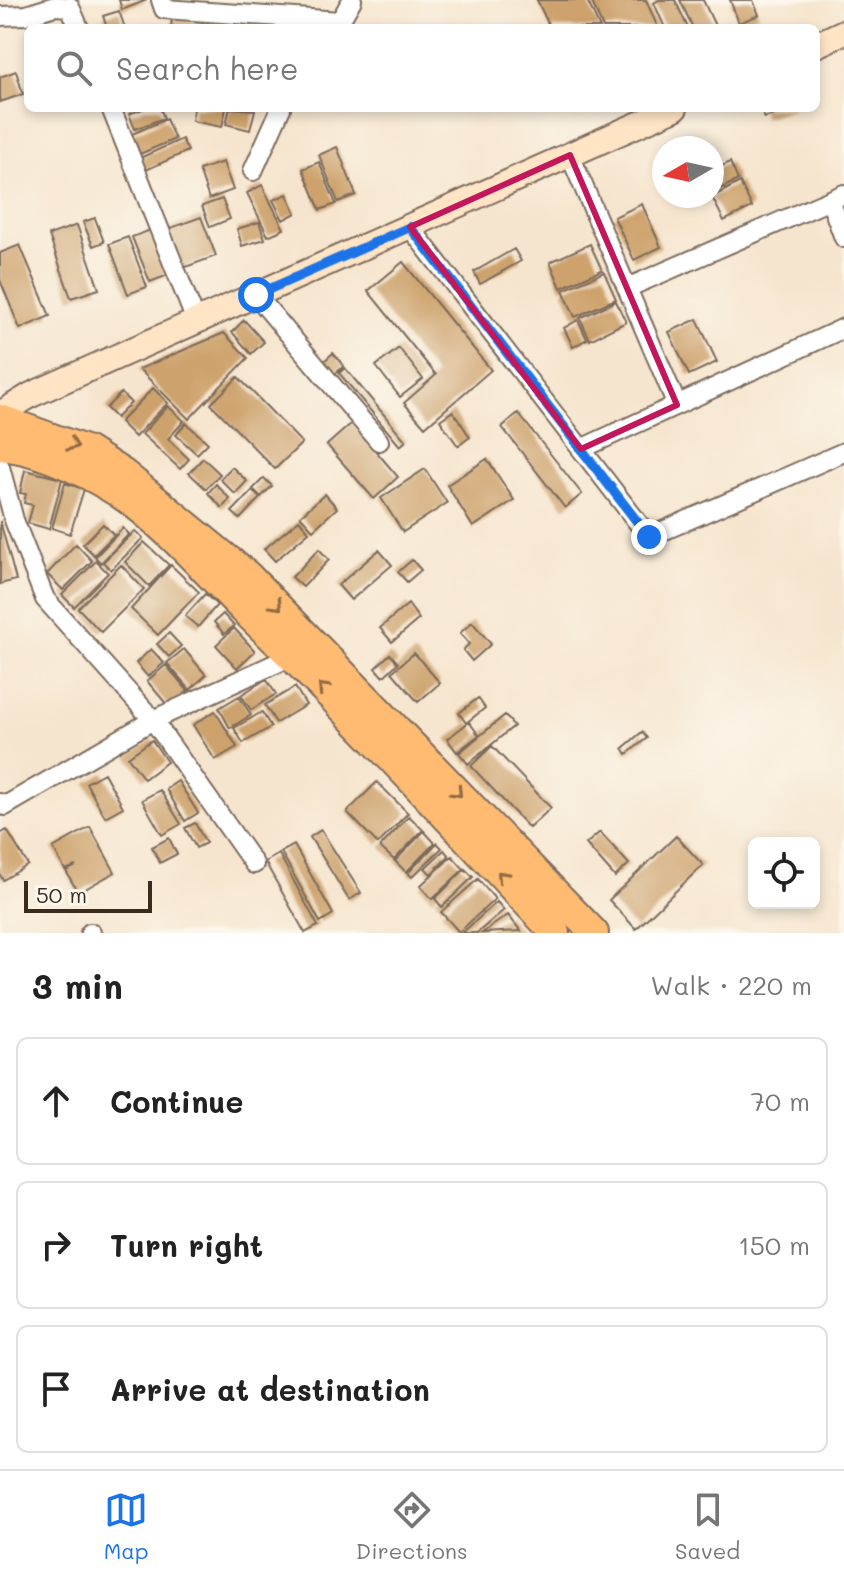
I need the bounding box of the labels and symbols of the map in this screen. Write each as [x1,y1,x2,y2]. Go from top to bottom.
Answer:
north arrow [652,136,724,208]
route start [238,277,274,313]
one-way arrow [65,436,79,452]
route end [631,519,667,555]
one-way arrow [268,596,282,610]
one-way arrow [317,683,332,697]
one-way arrow [448,783,463,797]
one-way arrow [497,871,511,885]
scale bar [24,877,152,913]

